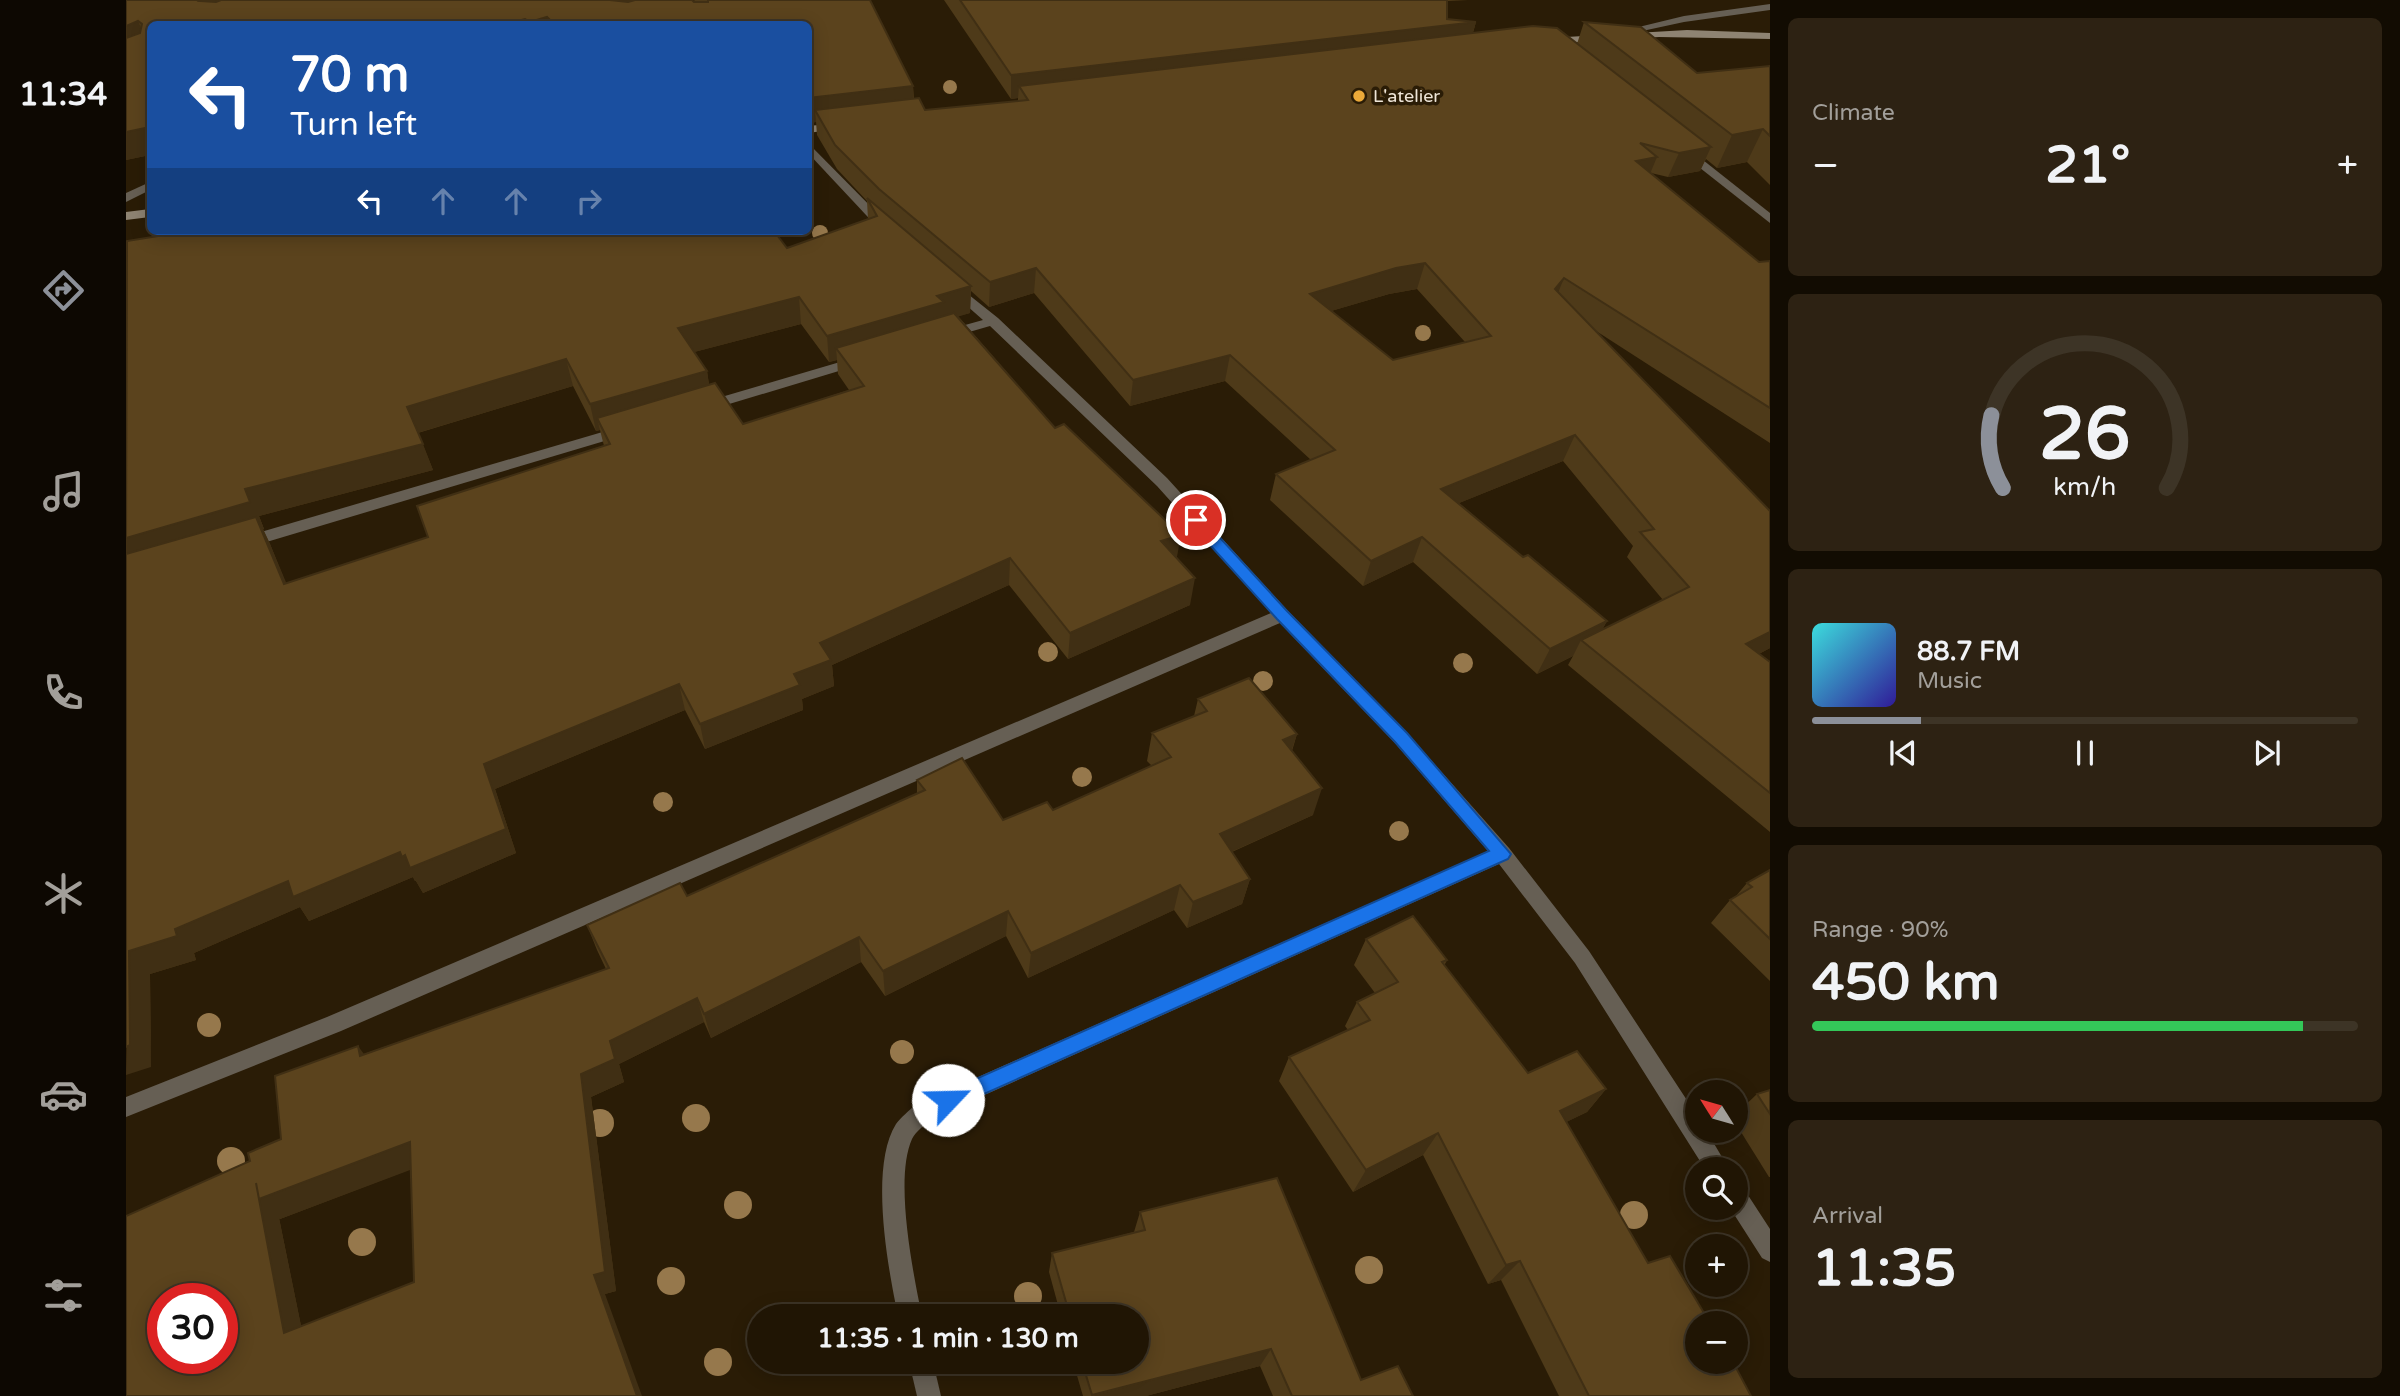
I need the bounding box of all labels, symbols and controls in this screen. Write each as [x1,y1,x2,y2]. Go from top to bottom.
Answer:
text: 70 m [290,46,409,105]
icon: left [175,49,266,140]
text: 11:34 [19,76,107,114]
place label: L'atelier [1373,85,1440,107]
marker: L'atelier [1351,88,1367,104]
text: Climate [1812,99,1895,127]
text: Turn left [290,106,417,144]
text: 21° [2045,134,2130,197]
text: − [1812,143,1839,189]
text: + [2337,143,2358,189]
icon: left [351,182,389,220]
icon: ahead [424,182,462,220]
icon: ahead [497,182,535,220]
icon: right [570,182,608,220]
icon: directions [39,266,88,315]
text: 26 [2039,392,2131,480]
icon: music [39,467,88,516]
text: km/h [2054,472,2116,502]
pin [1166,490,1226,550]
icon: arrive [1177,501,1215,539]
text: 88.7 FM [1917,636,2020,667]
text: Music [1917,667,1982,695]
icon: phone [39,668,88,717]
icon: previous [1884,734,1922,772]
icon: pause [2066,734,2104,772]
icon: next [2248,734,2286,772]
icon: climate [39,869,88,918]
text: Range · 90% [1812,916,1948,944]
text: 450 km [1812,951,2000,1014]
position arrow [911,1063,985,1137]
icon: car [39,1070,88,1119]
north arrow [1685,1080,1748,1143]
map controls [1685,1080,1748,1374]
button: search [1685,1157,1748,1220]
text: Arrival [1812,1202,1883,1230]
button: + [1685,1234,1748,1297]
text: 11:35 [1812,1237,1956,1300]
icon: filters [39,1271,88,1320]
speed limit sign: 30 [147,1283,238,1374]
button: − [1685,1311,1748,1374]
text: 11:35 · 1 min · 130 m [817,1323,1079,1354]

